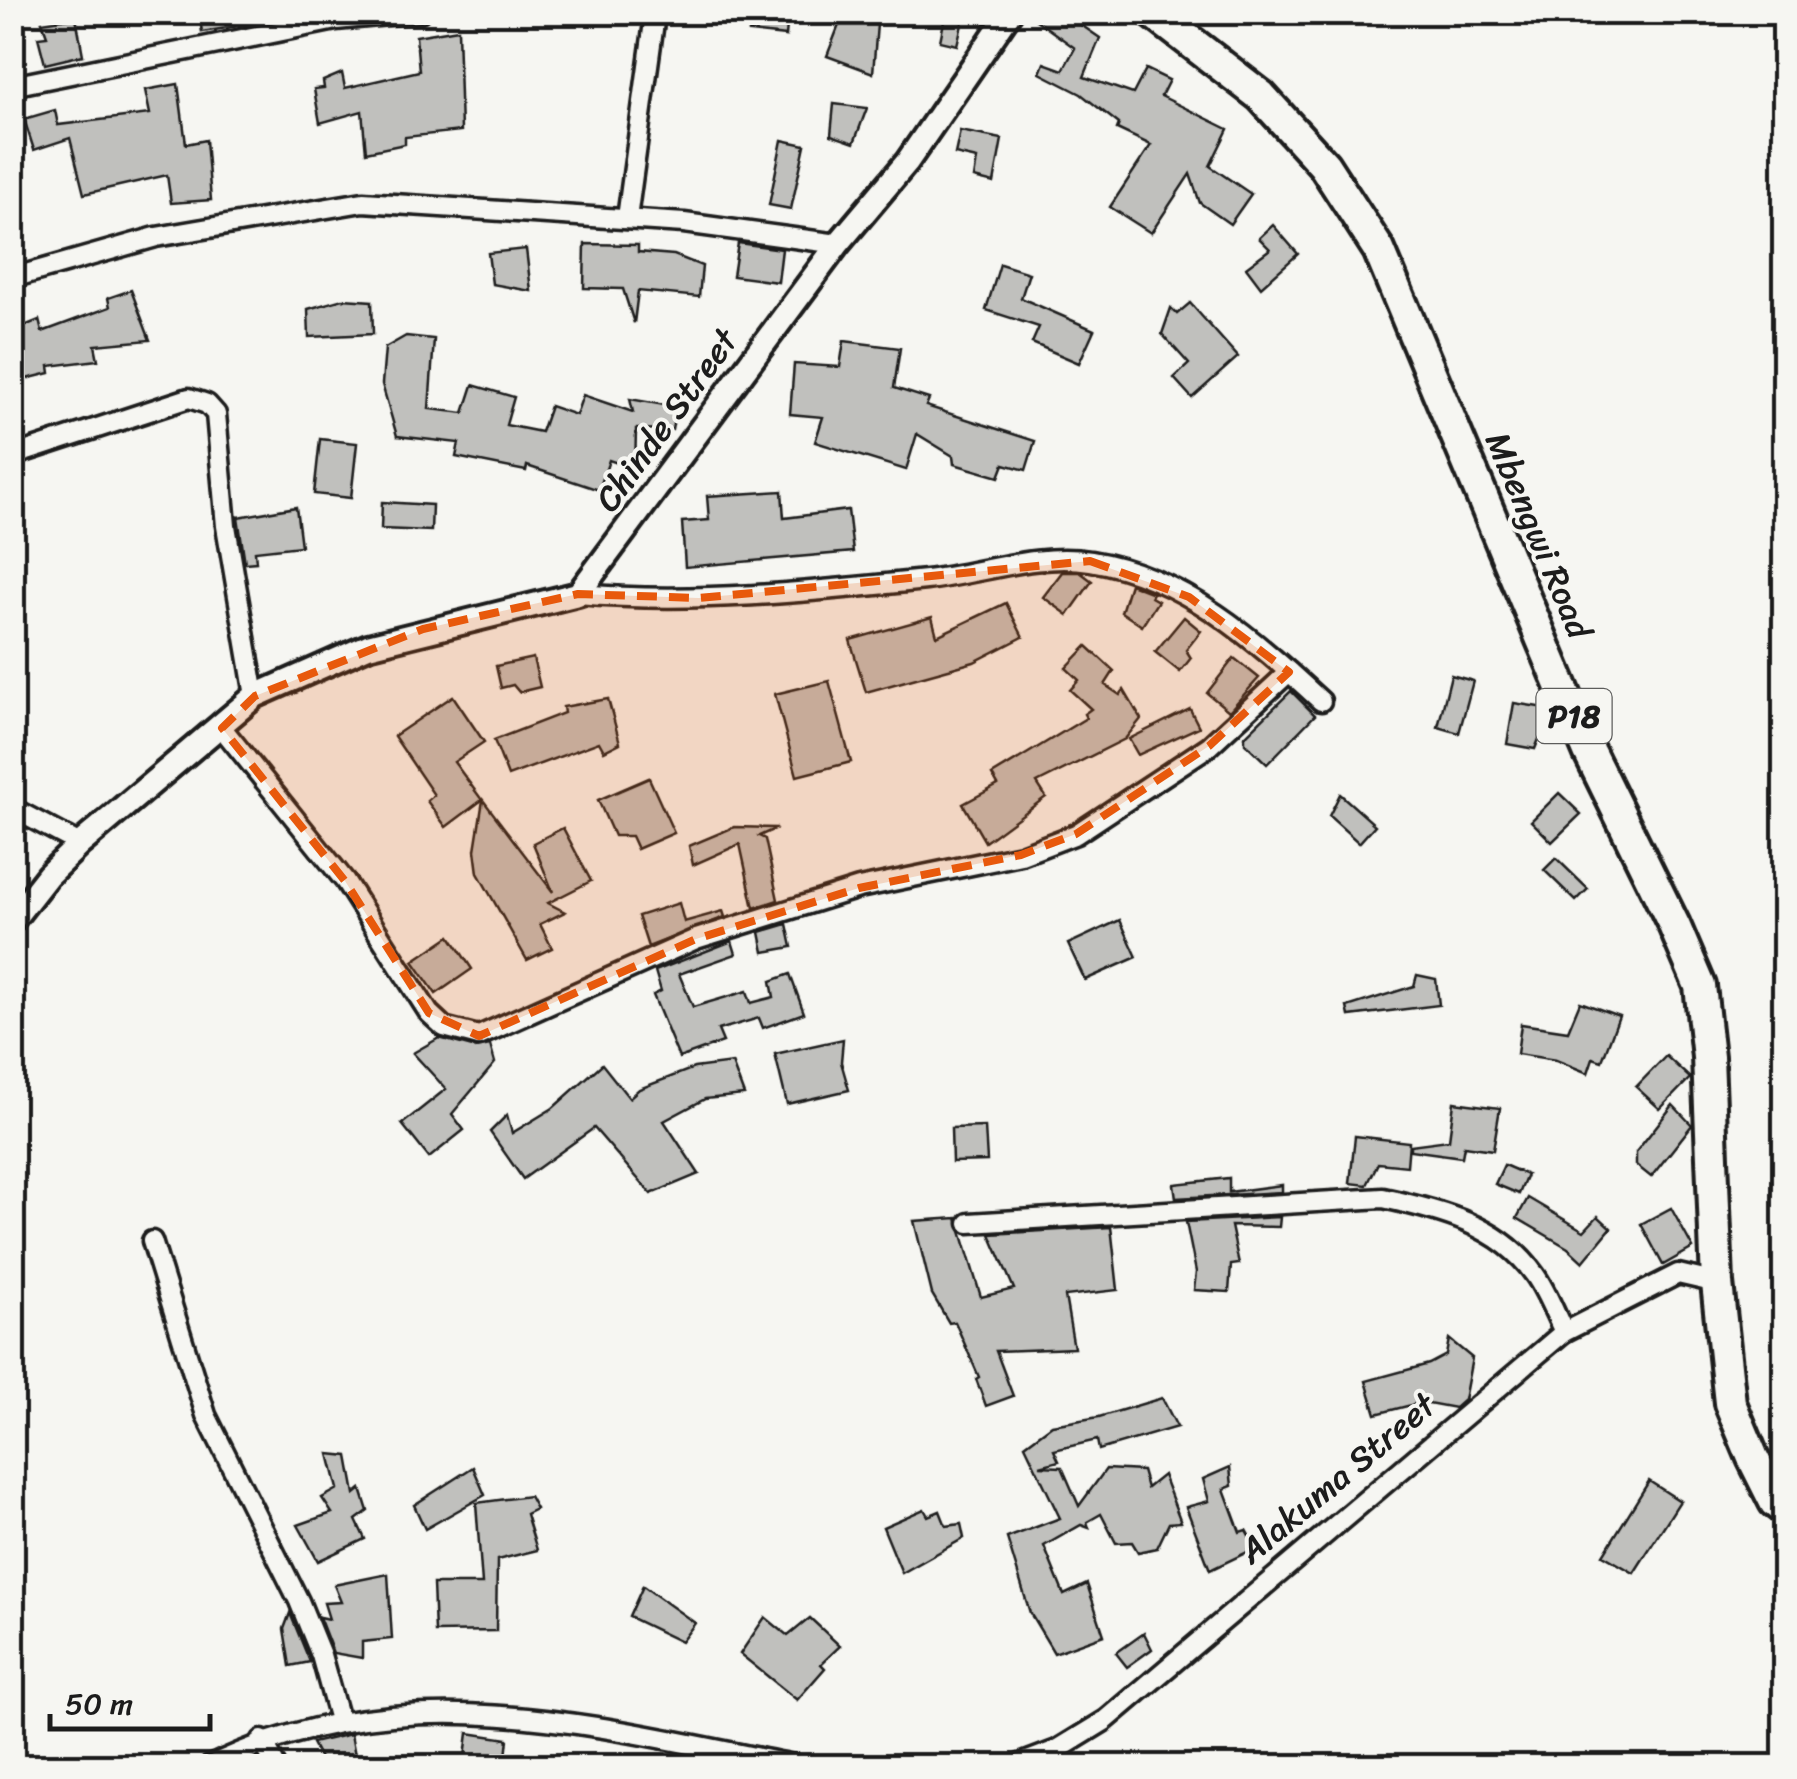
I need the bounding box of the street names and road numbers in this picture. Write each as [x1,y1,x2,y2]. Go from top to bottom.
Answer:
street label: Chinde Street [578,313,755,525]
street label: Mbengwi Road [1468,422,1611,651]
road number: P18 [1536,689,1612,743]
street label: Alakuma Street [1223,1375,1451,1581]

